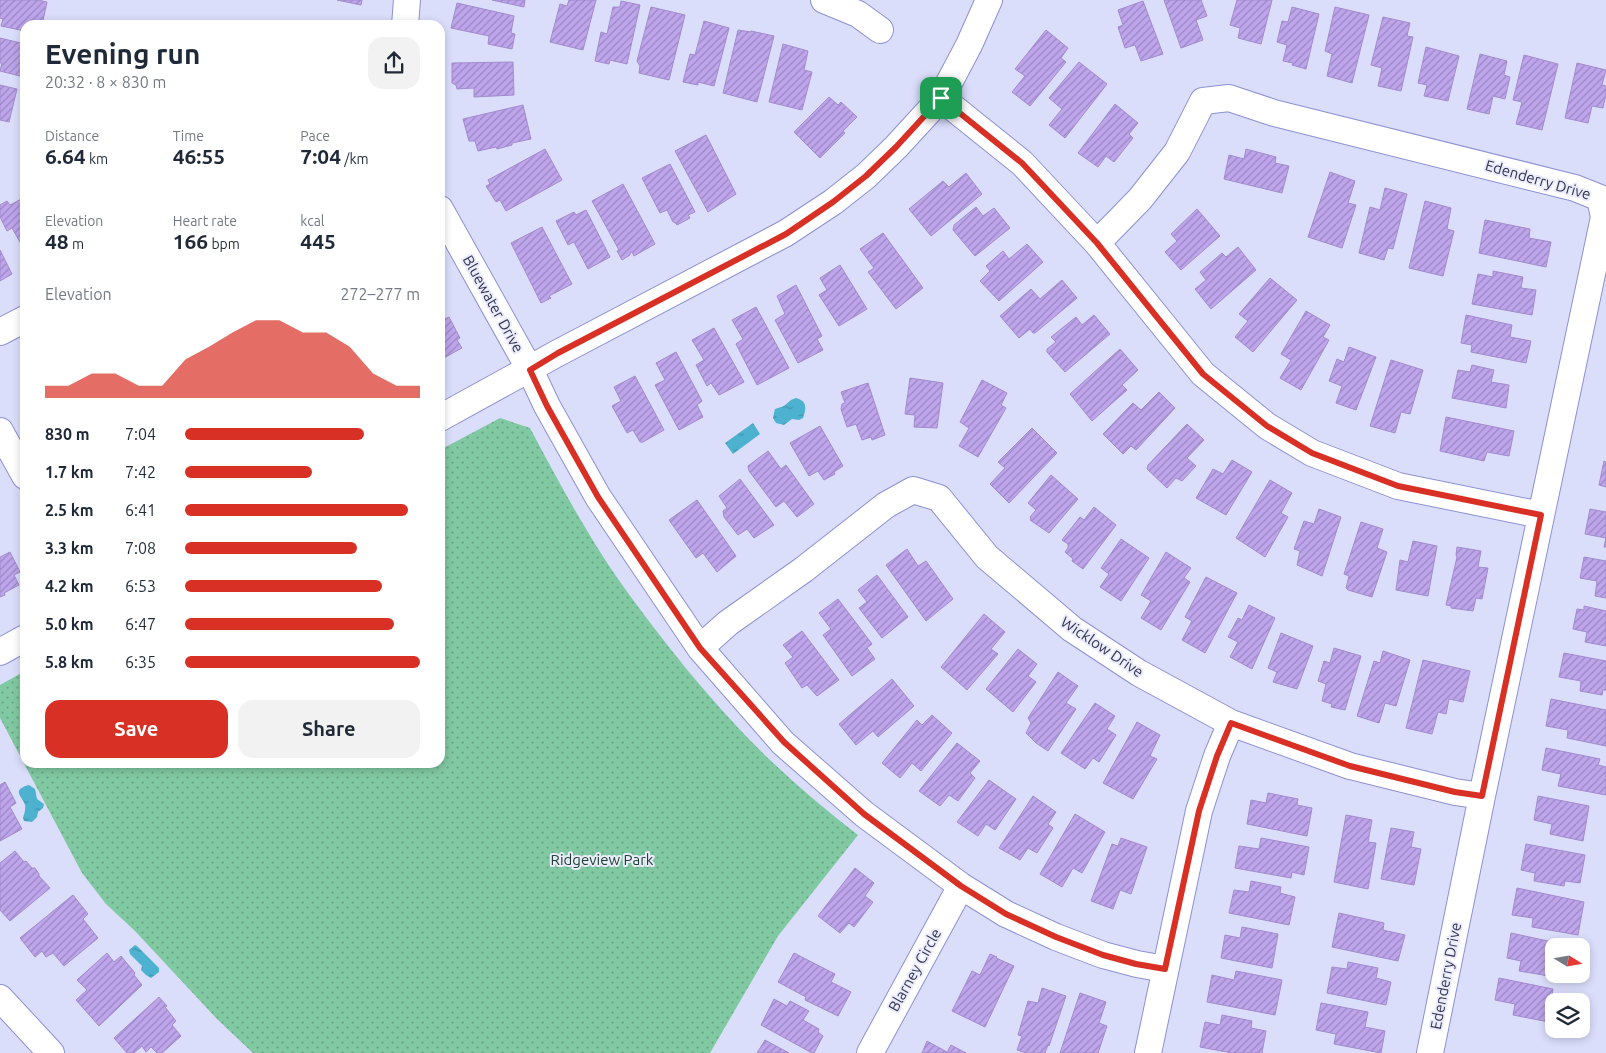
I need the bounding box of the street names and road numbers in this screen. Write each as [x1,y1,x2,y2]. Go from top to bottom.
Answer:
street label: Edenderry Drive [1484,156,1593,203]
street label: Bluewater Drive [460,252,527,355]
street label: Wicklow Drive [1058,613,1147,680]
street label: Edenderry Drive [1427,921,1464,1031]
street label: Blarney Circle [885,925,944,1014]

